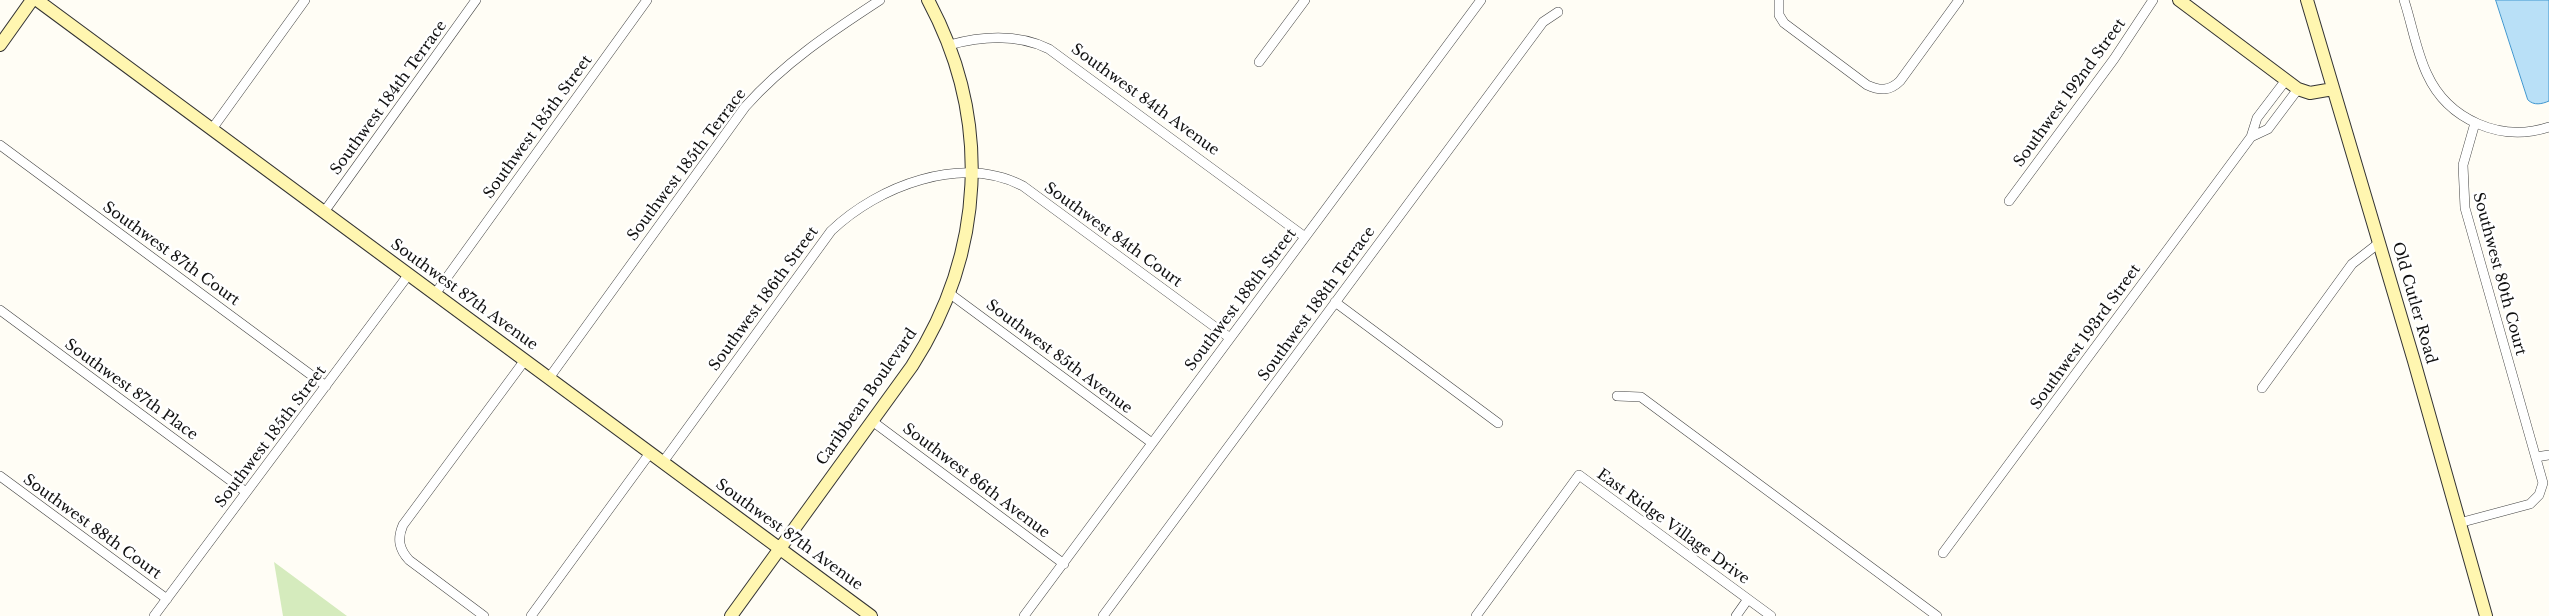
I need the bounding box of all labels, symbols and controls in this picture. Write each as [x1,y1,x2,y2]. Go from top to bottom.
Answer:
street label: Southwest 192nd Street [2010,15,2130,171]
street label: Southwest 184th Terrace [327,17,451,179]
street label: Southwest 84th Avenue [1068,40,1222,160]
street label: Southwest 185th Street [480,52,596,202]
street label: Southwest 185th Terrace [624,85,750,245]
street label: Southwest 84th Court [1041,179,1185,291]
street label: Southwest 80th Court [2469,191,2529,357]
street label: Southwest 87th Court [99,198,243,310]
street label: Southwest 186th Street [706,223,822,375]
street label: Southwest 188th Terrace [1255,223,1379,385]
street label: Southwest 188th Street [1182,225,1300,375]
street label: Southwest 87th Avenue [387,236,541,354]
street label: Old Cutler Road [2388,240,2440,366]
street label: Southwest 193rd Street [2027,261,2145,413]
street label: Southwest 85th Avenue [982,296,1136,418]
street label: Caribbean Boulevard [813,325,921,469]
street label: Southwest 87th Place [61,336,201,444]
street label: Southwest 185th Street [212,363,330,511]
street label: Southwest 86th Avenue [899,420,1053,542]
street label: East Ridge Village Drive [1593,466,1753,588]
street label: Southwest 88th Court [19,471,165,583]
street label: Southwest 87th Avenue [712,476,866,594]

